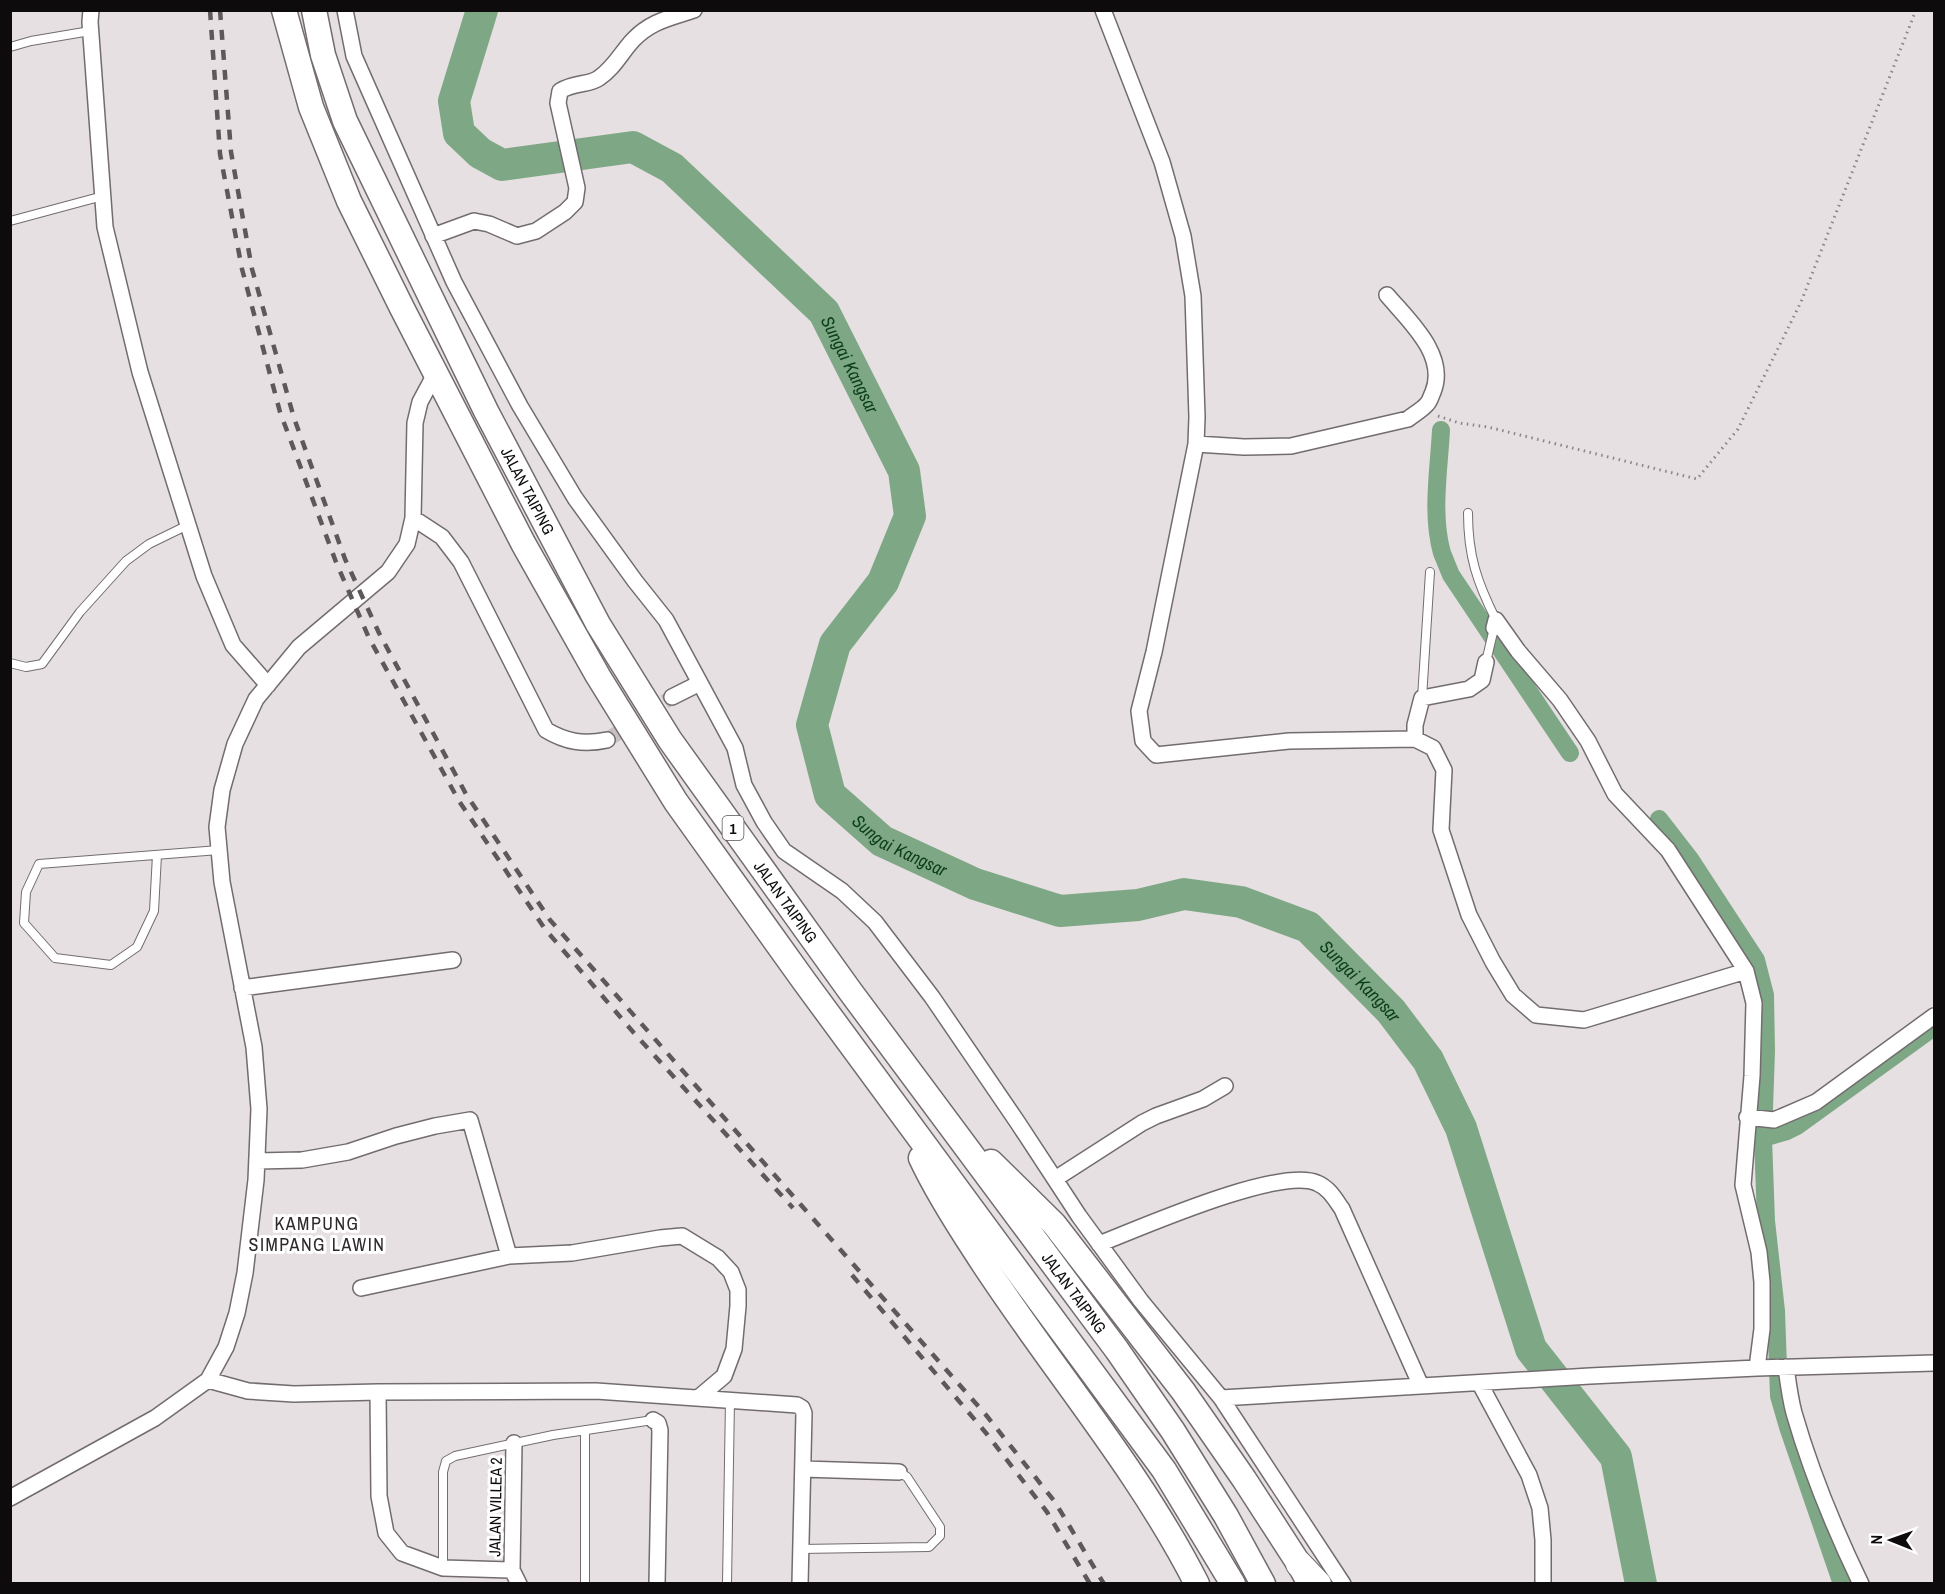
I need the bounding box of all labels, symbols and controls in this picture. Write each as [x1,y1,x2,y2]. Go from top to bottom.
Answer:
water label: Sungai Kangsar [815,311,886,418]
street label: JALAN TAIPING [496,443,560,538]
water label: Sungai Kangsar [847,808,952,882]
road number: 1 [722,816,744,840]
street label: JALAN TAIPING [749,856,823,947]
water label: Sungai Kangsar [1315,934,1408,1027]
district label: KAMPUNG SIMPANG LAWIN [249,1211,385,1257]
street label: JALAN TAIPING [1037,1248,1112,1338]
street label: JALAN VILLEA 2 [483,1457,507,1557]
north arrow [1861,1510,1921,1570]
text: N [1865,1535,1887,1545]

